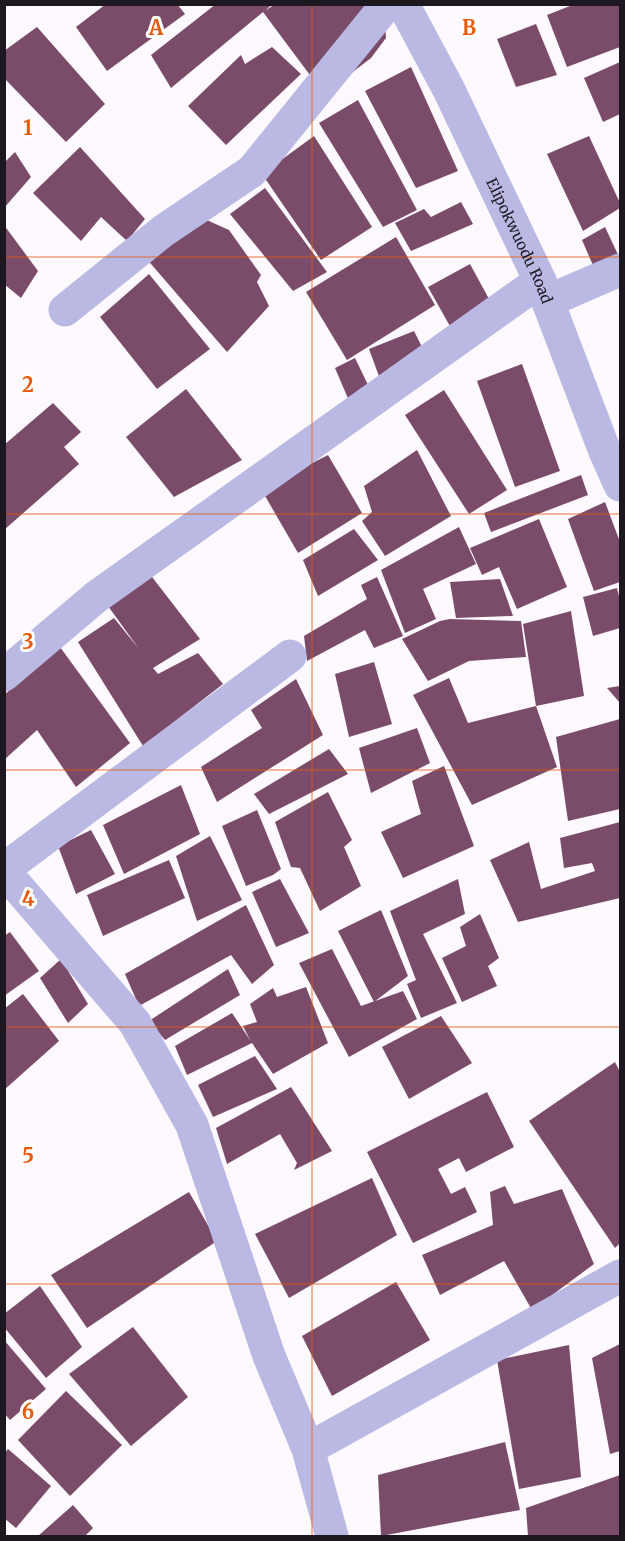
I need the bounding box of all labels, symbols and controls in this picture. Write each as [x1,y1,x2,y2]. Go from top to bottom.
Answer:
text: A [148,15,164,40]
text: B [462,15,476,40]
text: 1 [23,115,33,140]
street label: Elipokwuodu Road [483,175,557,306]
text: 2 [22,372,34,397]
text: 3 [22,629,34,654]
text: 4 [22,886,35,911]
text: 5 [22,1143,34,1168]
text: 6 [22,1399,34,1424]

